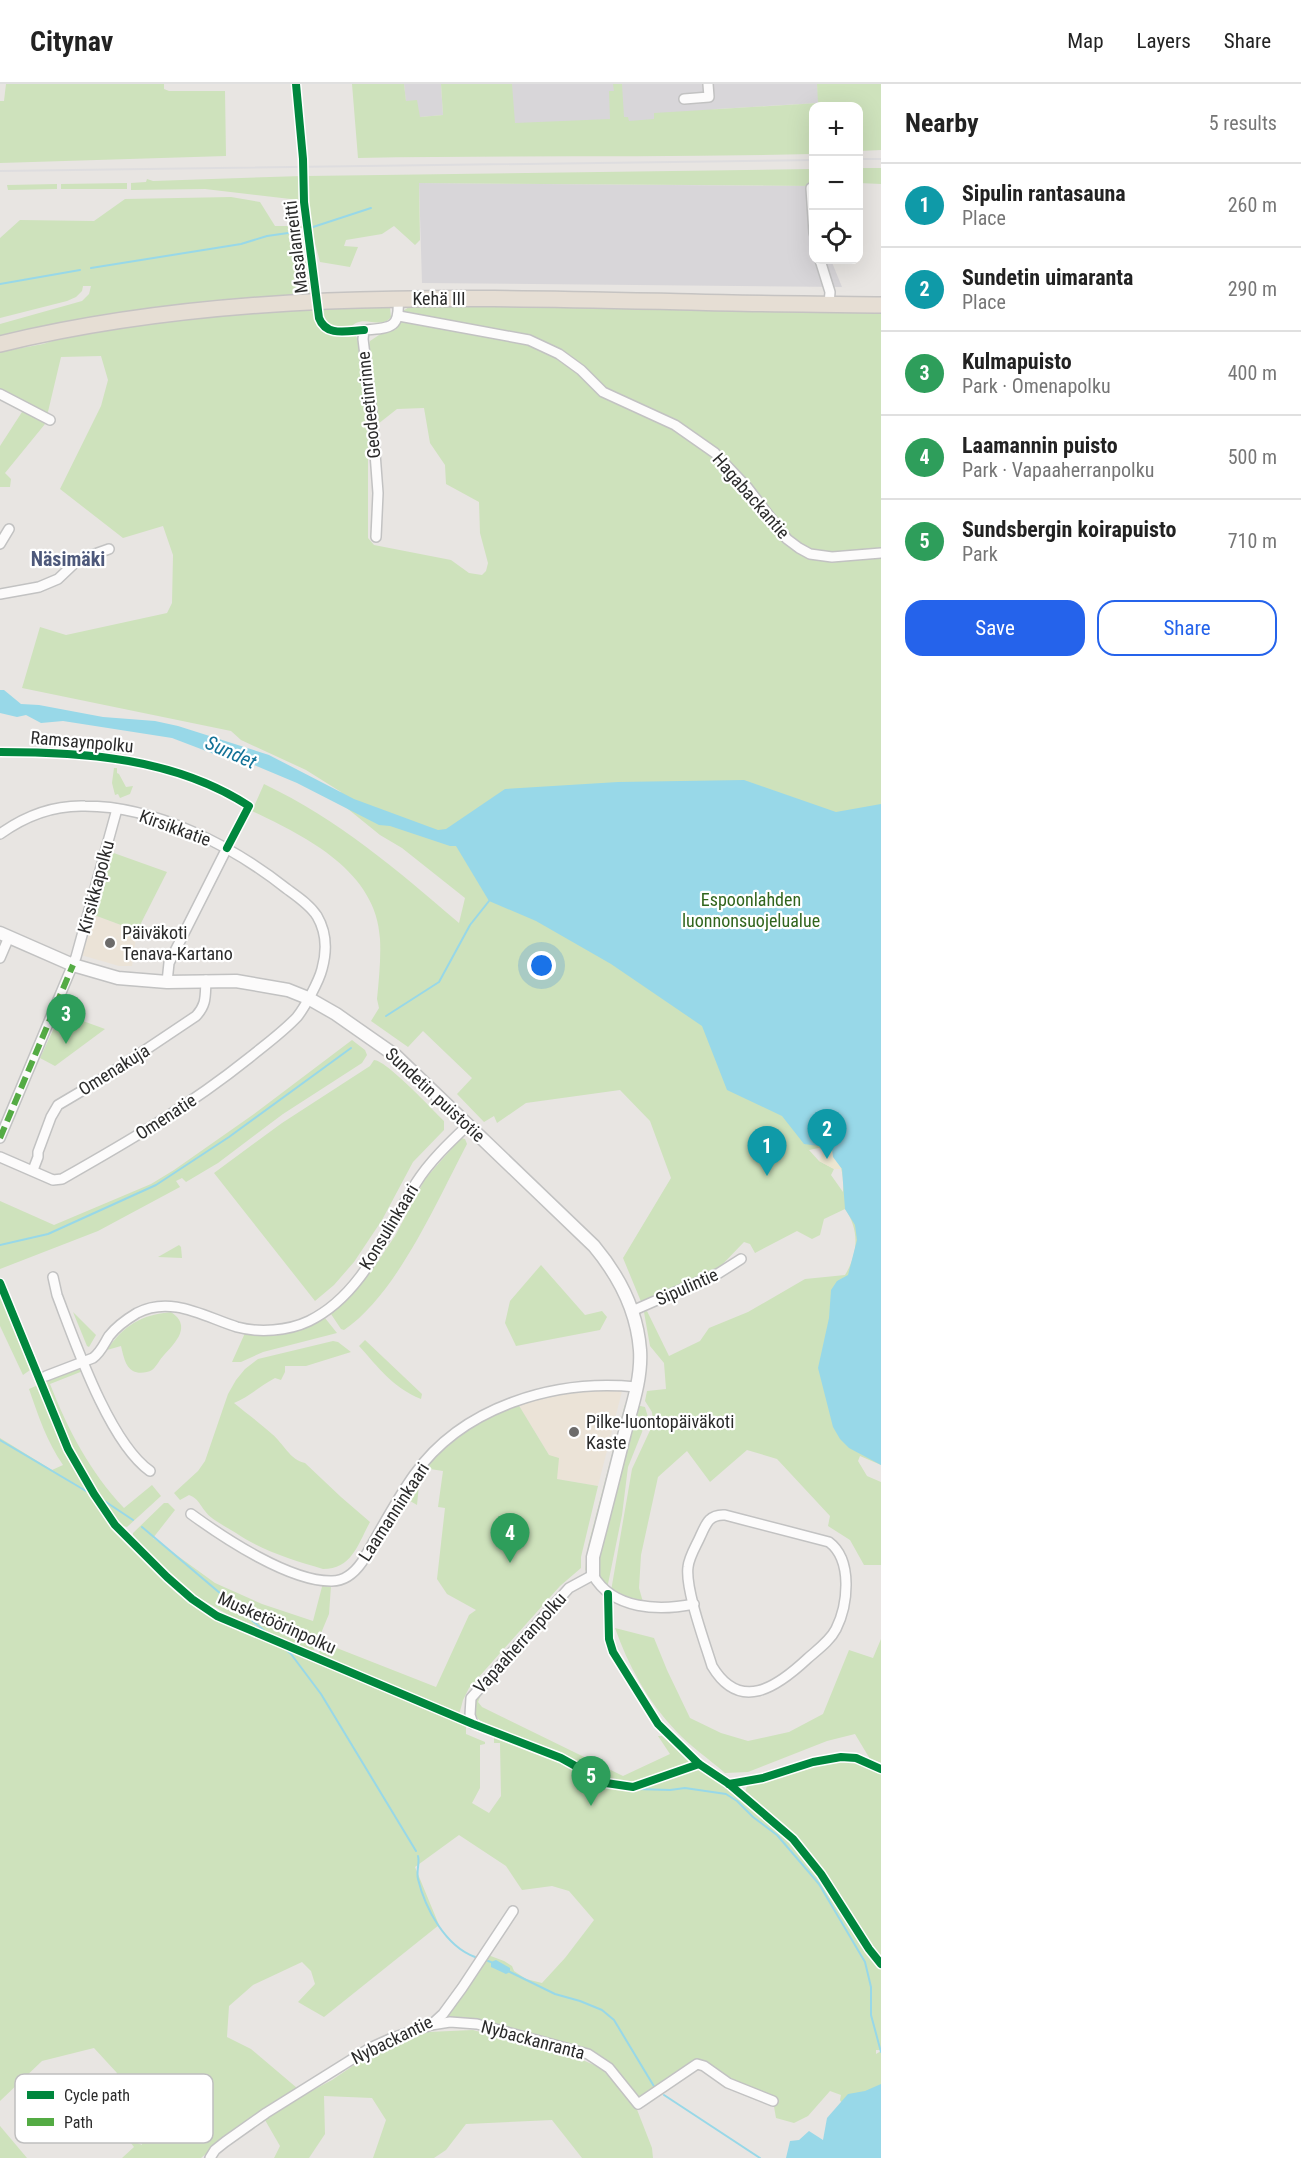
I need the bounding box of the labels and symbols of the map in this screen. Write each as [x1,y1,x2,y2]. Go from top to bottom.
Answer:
street label: Masalanreitti [279,200,312,295]
street label: Kehä III [413,288,465,309]
street label: Geodeetinrinne [352,350,385,460]
street label: Hagabackantie [709,449,794,543]
district label: Näsimäki [31,547,105,571]
street label: Ramsaynpolku [30,727,135,756]
water label: Sundet [202,730,260,774]
street label: Kirsikkatie [137,805,214,850]
street label: Kirsikkapolku [73,838,118,936]
park label: Espoonlahden luonnonsuojelualue [682,889,820,931]
place label: Päiväkoti Tenava-Kartano [122,922,233,964]
marker: Päiväkoti Tenava-Kartano [103,936,117,950]
your location [527,951,556,980]
pin: 3 [46,994,86,1044]
street label: Omenakuja [74,1040,153,1100]
street label: Sundetin puistotie [381,1043,489,1146]
street label: Omenatie [131,1089,200,1144]
pin: 2 [808,1110,846,1159]
pin: 1 [748,1126,786,1176]
street label: Konsulinkaari [355,1180,422,1273]
street label: Sipulintie [652,1264,721,1310]
place label: Pilke-luontopäiväkoti Kaste [586,1411,734,1453]
marker: Pilke-luontopäiväkoti Kaste [567,1425,581,1439]
street label: Laamanninkaari [354,1459,433,1565]
pin: 4 [490,1514,530,1563]
street label: Musketöörinpolku [215,1587,340,1658]
street label: Vapaaherranpolku [469,1588,570,1697]
pin: 5 [572,1756,610,1806]
street label: Nybackantie [348,2011,436,2068]
street label: Nybackanranta [479,2016,587,2063]
legend [15,2074,213,2143]
text: Cycle path [64,2086,130,2105]
text: Path [64,2113,93,2132]

